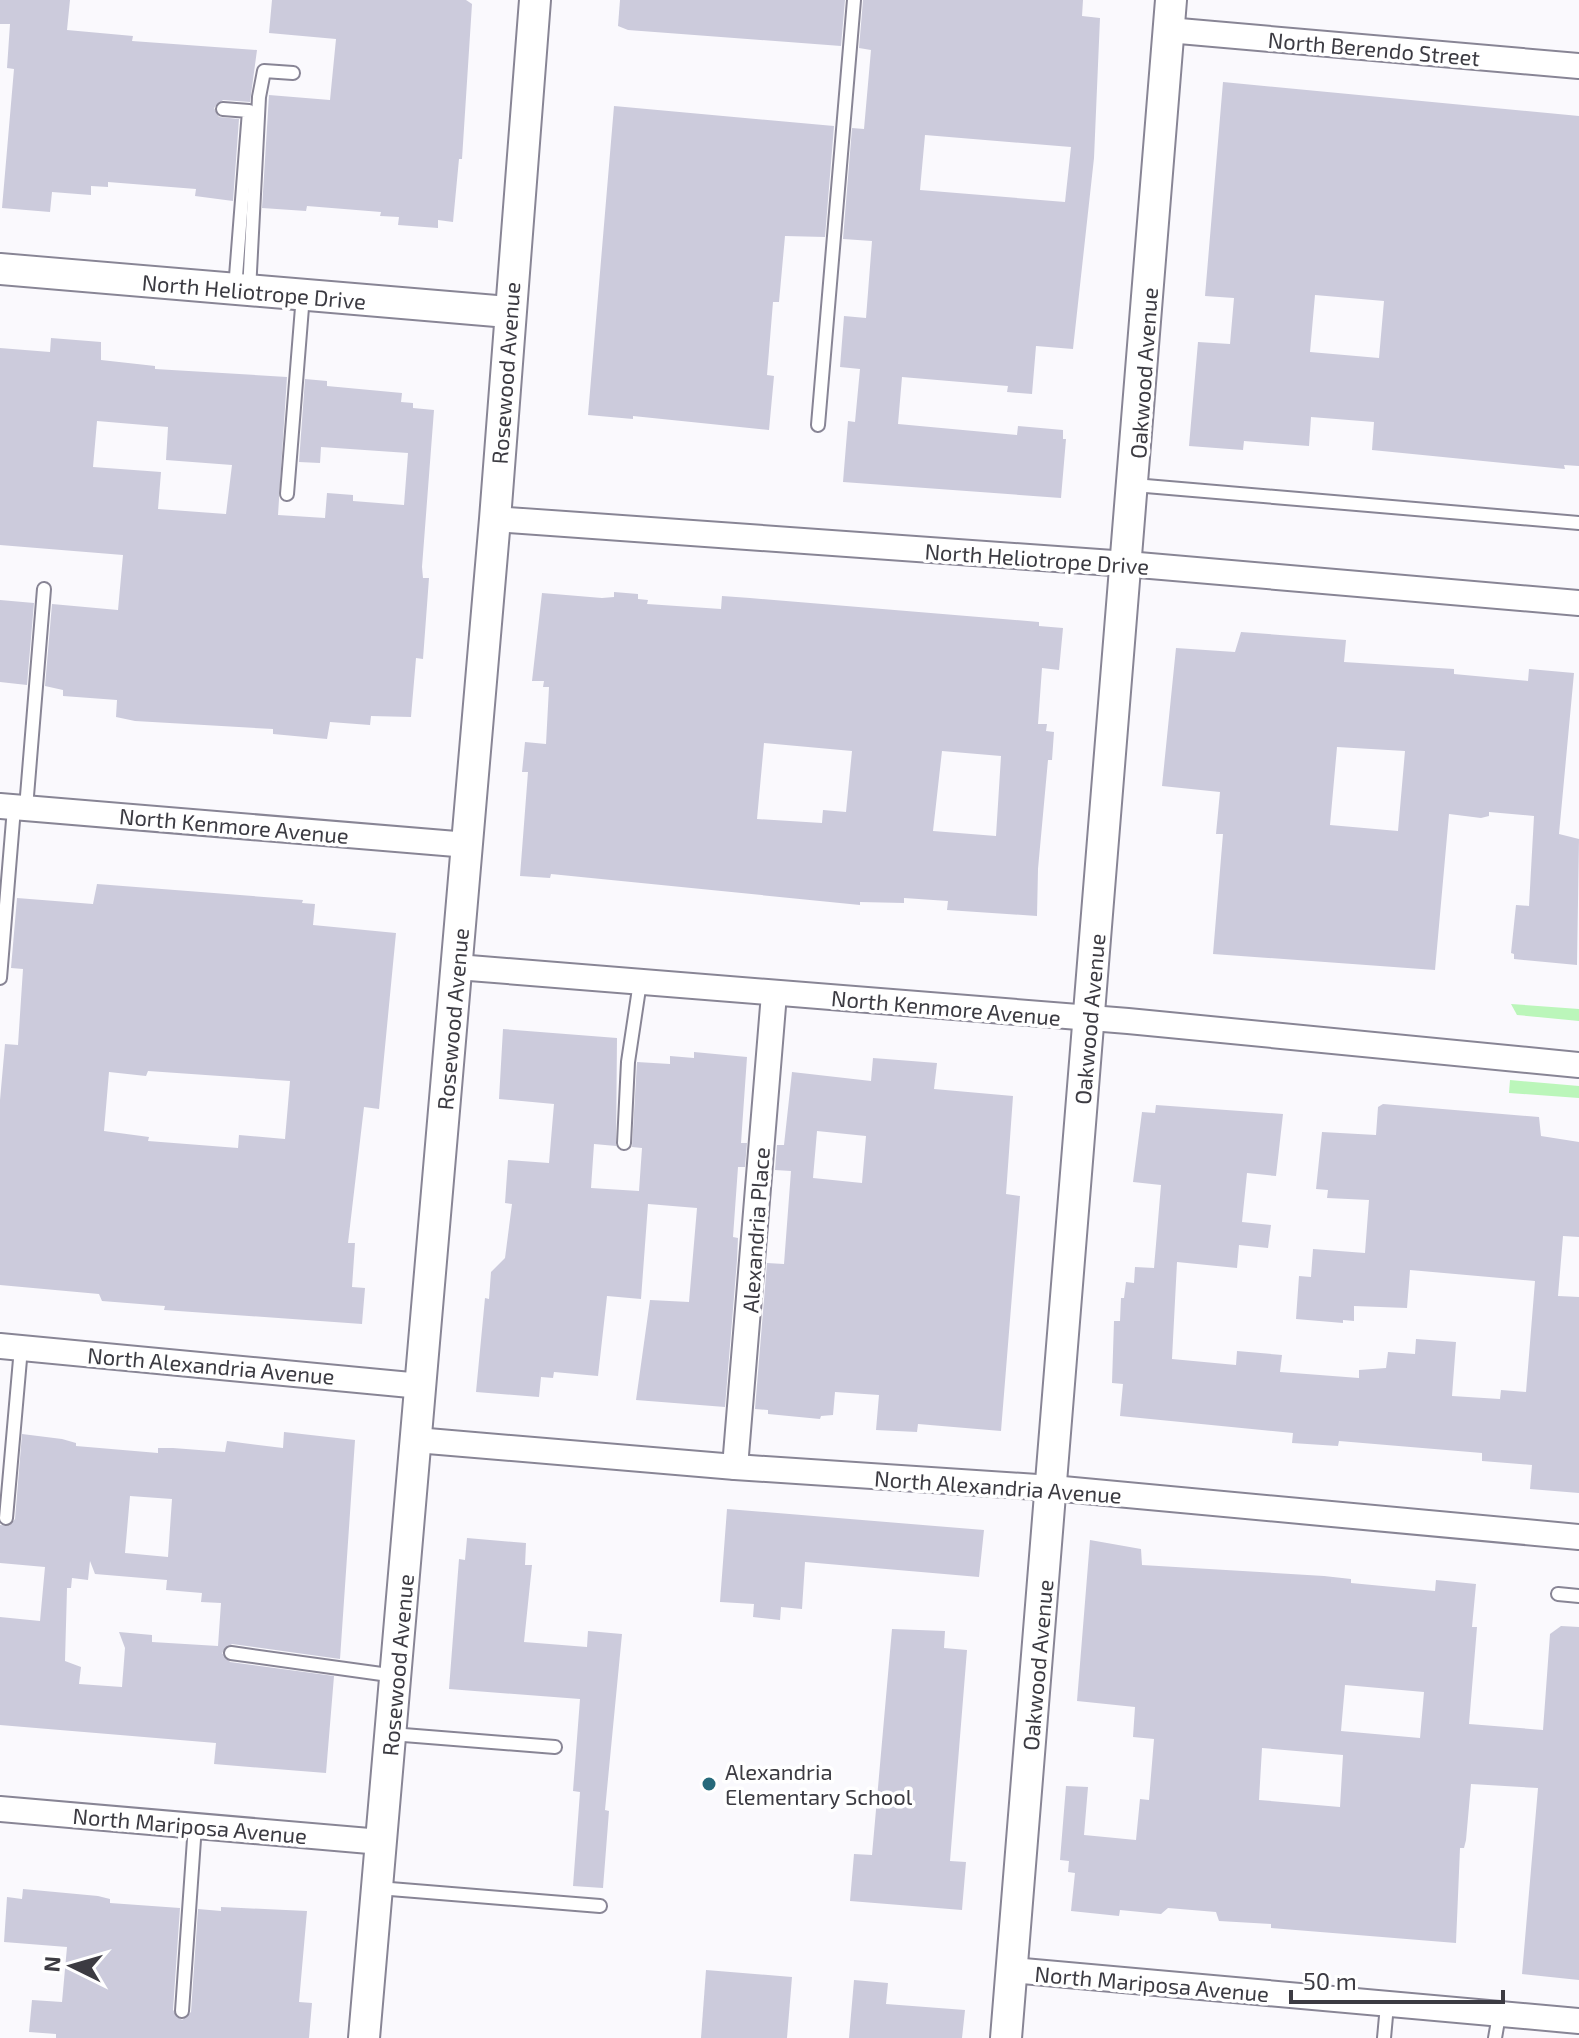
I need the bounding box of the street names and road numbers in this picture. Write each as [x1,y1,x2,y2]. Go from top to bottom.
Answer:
street label: North Berendo Street [1267,26,1481,70]
street label: North Heliotrope Drive [141,268,367,314]
street label: Rosewood Avenue [486,281,524,465]
street label: Oakwood Avenue [1124,286,1162,460]
street label: North Heliotrope Drive [924,537,1150,579]
street label: North Kenmore Avenue [118,802,350,848]
street label: Rosewood Avenue [431,927,473,1111]
street label: Oakwood Avenue [1069,932,1109,1106]
street label: North Kenmore Avenue [830,984,1062,1030]
street label: Alexandria Place [736,1146,774,1314]
street label: North Alexandria Avenue [86,1341,336,1389]
street label: North Alexandria Avenue [873,1464,1123,1508]
street label: Rosewood Avenue [376,1573,418,1757]
street label: Oakwood Avenue [1017,1578,1057,1752]
street label: North Mariposa Avenue [72,1802,308,1848]
street label: North Mariposa Avenue [1034,1960,1270,2006]

